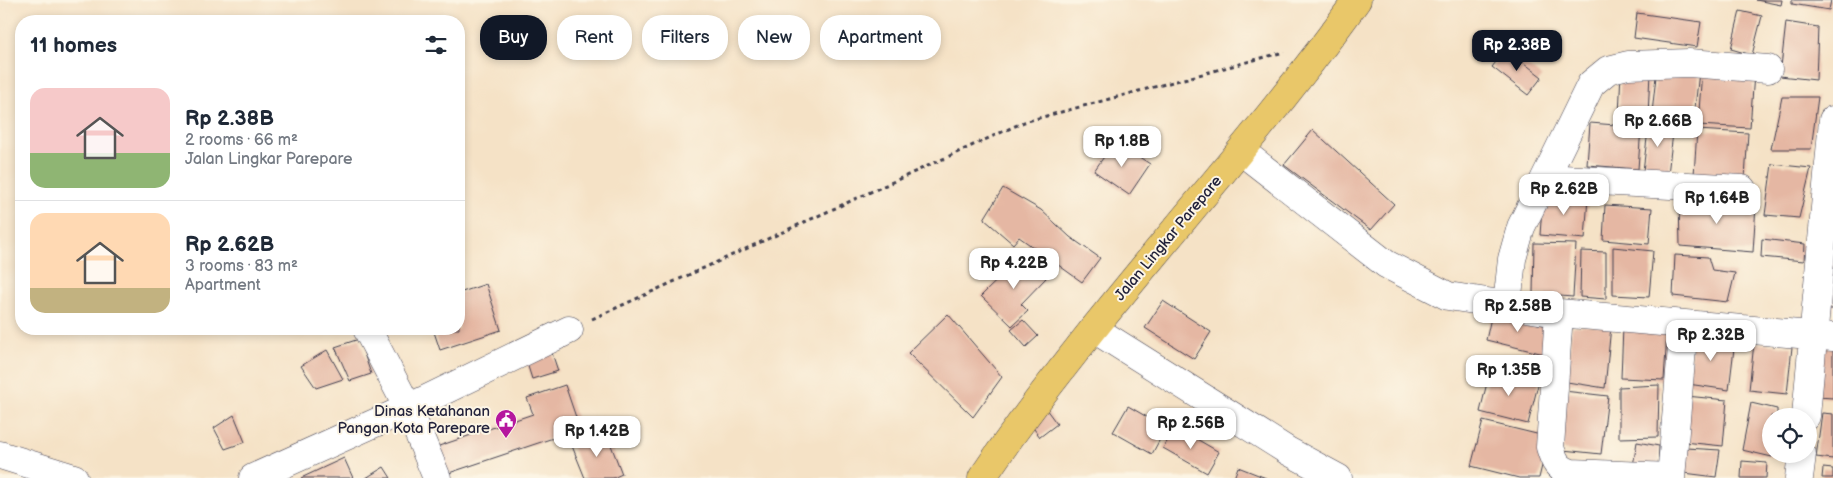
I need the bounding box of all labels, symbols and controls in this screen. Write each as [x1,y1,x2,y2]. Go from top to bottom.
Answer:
chip: Buy [480,15,547,60]
chip: Rent [557,15,632,60]
chip: Filters [642,15,728,60]
chip: New [738,15,810,60]
chip: Apartment [820,15,941,60]
pin: Rp 2.38B [1465,30,1569,72]
icon: filters [422,31,450,59]
text: 11 homes [30,33,117,58]
text: Rp 2.38B [1483,36,1551,55]
text: Rp 2.38B [185,106,274,131]
pin: Rp 2.66B [1606,106,1710,148]
icon: home [70,108,130,168]
text: Rp 2.66B [1624,112,1692,131]
pin: Rp 1.8B [1076,126,1168,168]
text: 2 rooms · 66 m² [185,131,298,150]
text: Rp 1.8B [1094,132,1150,151]
text: Jalan Lingkar Parepare [185,150,353,169]
street label: Jalan Lingkar Parepare [1111,172,1226,305]
pin: Rp 2.62B [1512,174,1616,216]
text: Rp 2.62B [1530,180,1598,199]
pin: Rp 1.64B [1665,182,1769,225]
text: Rp 1.64B [1684,189,1750,208]
text: Rp 2.62B [185,232,274,257]
icon: home [70,233,130,293]
pin: Rp 4.22B [962,248,1066,290]
text: Rp 4.22B [980,254,1048,273]
text: 3 rooms · 83 m² [185,257,298,276]
text: Apartment [185,276,261,295]
pin: Rp 2.58B [1466,290,1570,333]
text: Rp 2.58B [1484,297,1552,316]
pin: Rp 2.32B [1659,320,1763,362]
text: Rp 2.32B [1677,326,1745,345]
pin: Rp 1.35B [1457,354,1561,397]
text: Rp 1.35B [1477,361,1541,380]
place label: Dinas Ketahanan Pangan Kota Parepare [337,402,490,438]
public building icon: Dinas Ketahanan Pangan Kota Parepare [494,408,518,439]
pin: Rp 2.56B [1139,408,1243,450]
map controls [1762,408,1817,463]
button: locate [1762,408,1817,463]
text: Rp 2.56B [1157,414,1225,433]
pin: Rp 1.42B [545,416,649,458]
text: Rp 1.42B [564,422,630,441]

